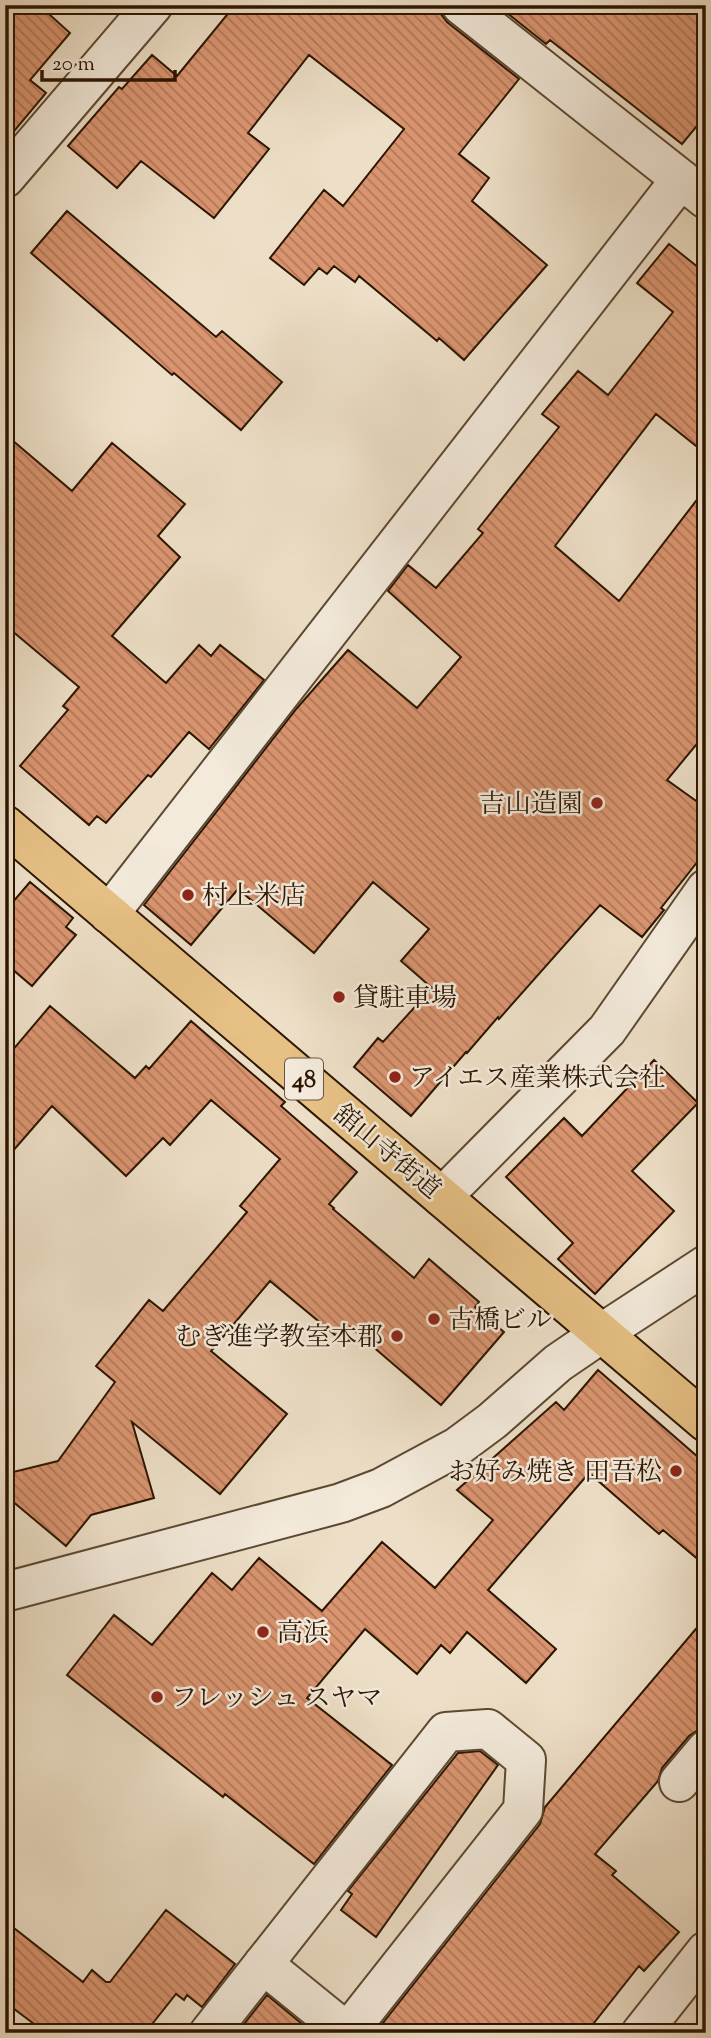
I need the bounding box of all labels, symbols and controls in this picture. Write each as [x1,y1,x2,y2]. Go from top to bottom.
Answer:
scale bar [42,38,175,82]
text: 20 m [52,50,95,80]
place label: 吉山造園 [479,787,583,824]
marker: 吉山造園 [589,795,605,811]
place label: 村上米店 [202,879,306,916]
marker: 村上米店 [180,887,196,903]
place label: 貸駐車場 [353,981,457,1018]
marker: 貸駐車場 [331,989,347,1005]
road number: 48 [285,1058,323,1100]
place label: アイエス産業株式会社 [409,1061,666,1098]
marker: アイエス産業株式会社 [387,1069,403,1085]
street label: 舘山寺街道 [325,1097,448,1209]
place label: 古橋ビル [448,1303,552,1340]
marker: 古橋ビル [426,1311,442,1327]
place label: むぎ進学教室本郡 [175,1320,383,1357]
marker: むぎ進学教室本郡 [389,1328,405,1344]
place label: お好み焼き 田吾松 [448,1455,662,1492]
marker: お好み焼き 田吾松 [668,1463,684,1479]
place label: 高浜 [277,1616,329,1653]
marker: 高浜 [255,1624,271,1640]
place label: フレッシュ スヤマ [171,1681,382,1718]
marker: フレッシュ スヤマ [149,1689,165,1705]

